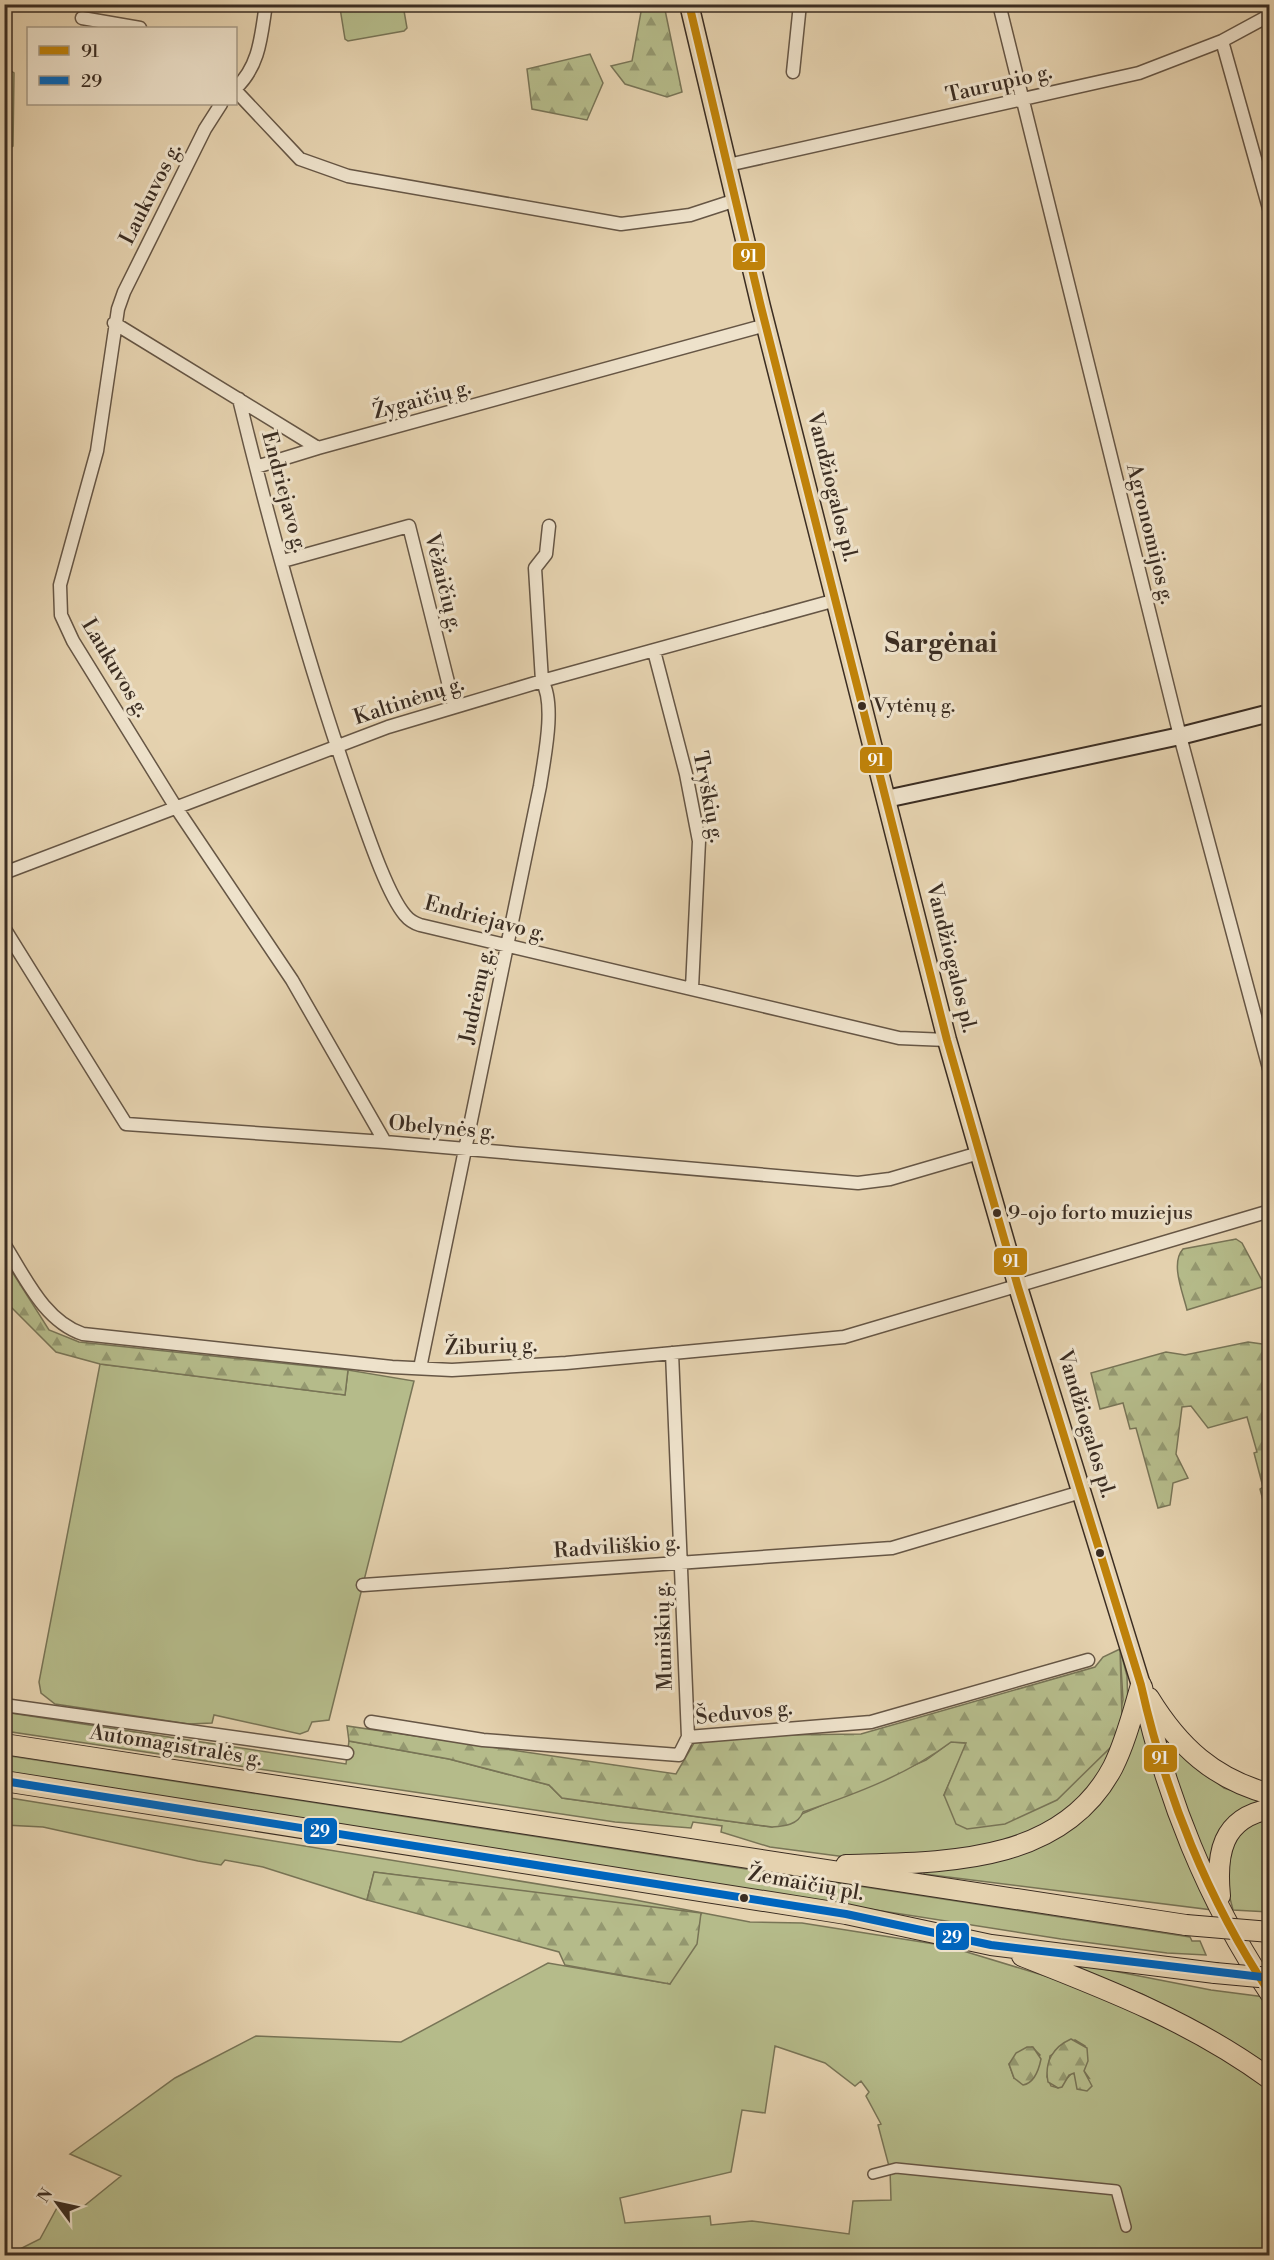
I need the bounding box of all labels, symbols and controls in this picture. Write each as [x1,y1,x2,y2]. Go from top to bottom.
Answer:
legend [27,27,237,105]
text: 91 [81,40,99,63]
street label: Taurupio g. [943,59,1055,109]
text: 29 [81,70,102,93]
street label: Laukuvos g. [114,139,188,249]
line badge: 91 [732,242,766,271]
text: 91 [740,247,758,267]
street label: Žygaičių g. [370,372,474,426]
street label: Vandžiogalos pl. [801,409,863,565]
street label: Endriejavo g. [255,428,313,556]
street label: Agronomijos g. [1120,460,1180,607]
street label: Vėžaičių g. [418,530,468,635]
street label: Laukuvos g. [75,614,155,722]
district label: Sargėnai [885,627,998,661]
street label: Kaltinėnų g. [350,671,468,731]
place label: Vytėnų g. [872,694,955,719]
marker: Vytėnų g. [856,700,868,712]
line badge: 91 [859,746,893,774]
street label: Tryškių g. [686,749,730,845]
text: 91 [867,751,885,771]
street label: Vandžiogalos pl. [920,880,982,1036]
street label: Endriejavo g. [421,890,549,948]
street label: Judrėnų g. [454,946,500,1047]
street label: Obelynės g. [387,1110,497,1146]
place label: 9-ojo forto muziejus [1008,1201,1193,1226]
marker: 9-ojo forto muziejus [991,1207,1003,1219]
line badge: 91 [993,1247,1028,1276]
text: 91 [1002,1252,1020,1272]
street label: Žiburių g. [444,1330,538,1362]
street label: Vandžiogalos pl. [1051,1346,1121,1501]
street label: Radviliškio g. [553,1530,681,1564]
unlabelled marker [1094,1547,1106,1559]
street label: Muniškių g. [649,1581,679,1691]
street label: Šeduvos g. [694,1692,794,1731]
street label: Automagistralės g. [87,1719,264,1772]
line badge: 91 [1143,1744,1178,1773]
text: 91 [1151,1749,1169,1769]
line badge: 29 [303,1817,338,1845]
text: 29 [310,1822,330,1842]
street label: Žemaičių pl. [746,1859,866,1907]
unlabelled marker [738,1892,750,1904]
line badge: 29 [935,1922,970,1951]
text: 29 [942,1928,962,1948]
north arrow [27,2173,87,2233]
text: N [33,2184,57,2206]

